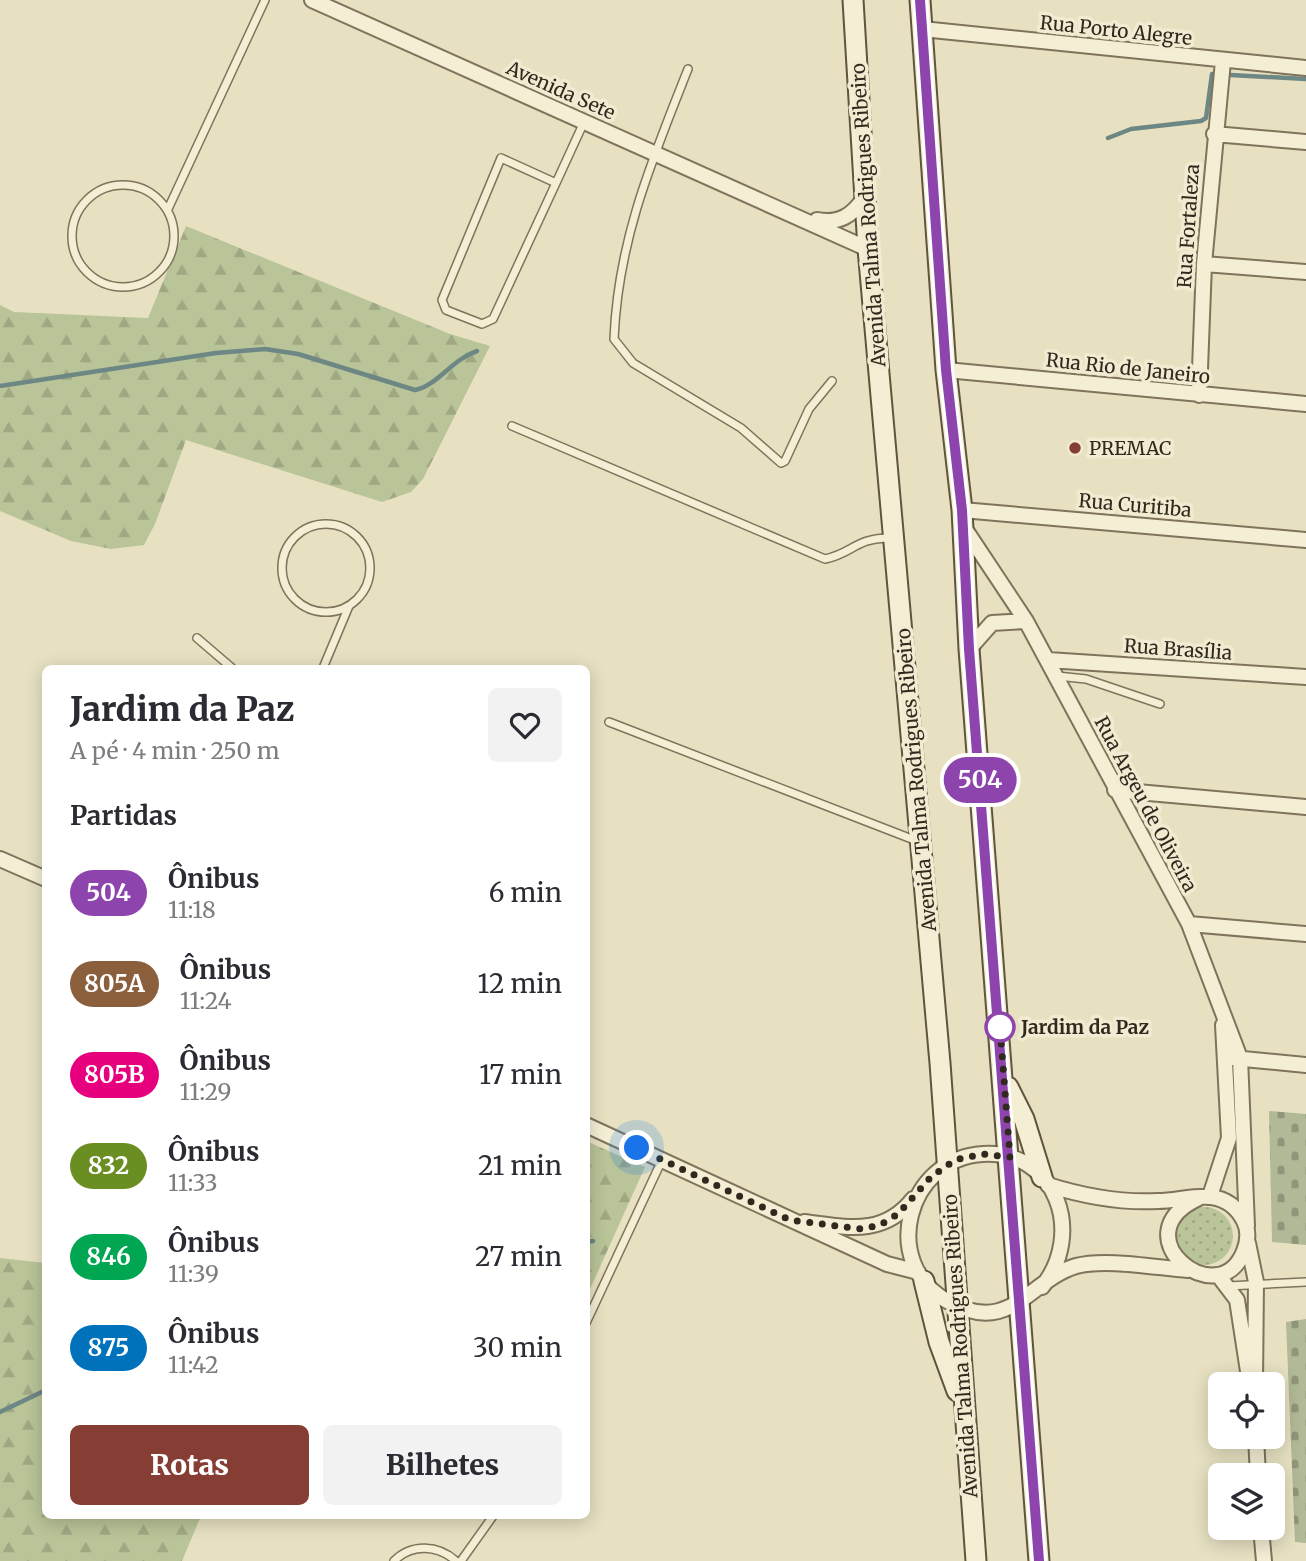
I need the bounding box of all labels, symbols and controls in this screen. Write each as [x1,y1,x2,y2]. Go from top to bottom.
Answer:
street label: Rua Porto Alegre [1039,10,1193,50]
street label: Avenida Sete [502,55,619,125]
street label: Avenida Talma Rodrigues Ribeiro [845,62,891,369]
street label: Rua Fortaleza [1172,163,1204,289]
street label: Rua Rio de Janeiro [1045,347,1211,389]
place label: PREMAC [1089,436,1171,460]
marker: PREMAC [1067,440,1083,456]
street label: Rua Curitiba [1078,488,1192,522]
street label: Avenida Talma Rodrigues Ribeiro [891,627,941,934]
street label: Rua Brasília [1123,633,1233,665]
button: heart [488,688,562,762]
text: Jardim da Paz [70,689,294,730]
street label: Rua Argeu de Oliveira [1090,712,1202,896]
text: A pé · 4 min · 250 m [70,736,280,765]
line badge: 504 [940,757,1020,803]
text: 504 [958,764,1002,795]
text: Partidas [70,799,177,832]
text: Ônibus [168,862,259,895]
text: 6 min [489,876,562,909]
text: 504 [86,877,131,908]
text: 11:18 [168,895,216,924]
text: Ônibus [180,953,271,986]
text: 12 min [478,967,562,1000]
text: 805A [84,968,145,999]
text: 11:24 [180,986,232,1015]
marker: Jardim da Paz [985,1012,1015,1042]
place label: Jardim da Paz [1020,1015,1149,1039]
text: Ônibus [180,1044,271,1077]
text: 17 min [479,1058,562,1091]
text: 805B [84,1059,145,1090]
text: 11:29 [180,1077,232,1106]
your location [619,1130,654,1165]
text: Ônibus [168,1135,259,1168]
text: 21 min [478,1149,562,1182]
text: 832 [88,1150,129,1181]
text: 11:33 [168,1168,218,1197]
street label: Avenida Talma Rodrigues Ribeiro [937,1193,983,1500]
text: Ônibus [168,1226,259,1259]
text: 27 min [475,1240,562,1273]
text: 846 [86,1241,131,1272]
text: 11:39 [168,1259,219,1288]
text: Ônibus [168,1317,259,1350]
text: 30 min [473,1331,562,1364]
text: 875 [88,1332,129,1363]
text: 11:42 [168,1350,219,1379]
map controls [1208,1372,1285,1540]
button: locate [1208,1372,1285,1449]
button: Rotas [70,1425,309,1505]
button: Bilhetes [323,1425,562,1505]
button: layers [1208,1463,1285,1540]

